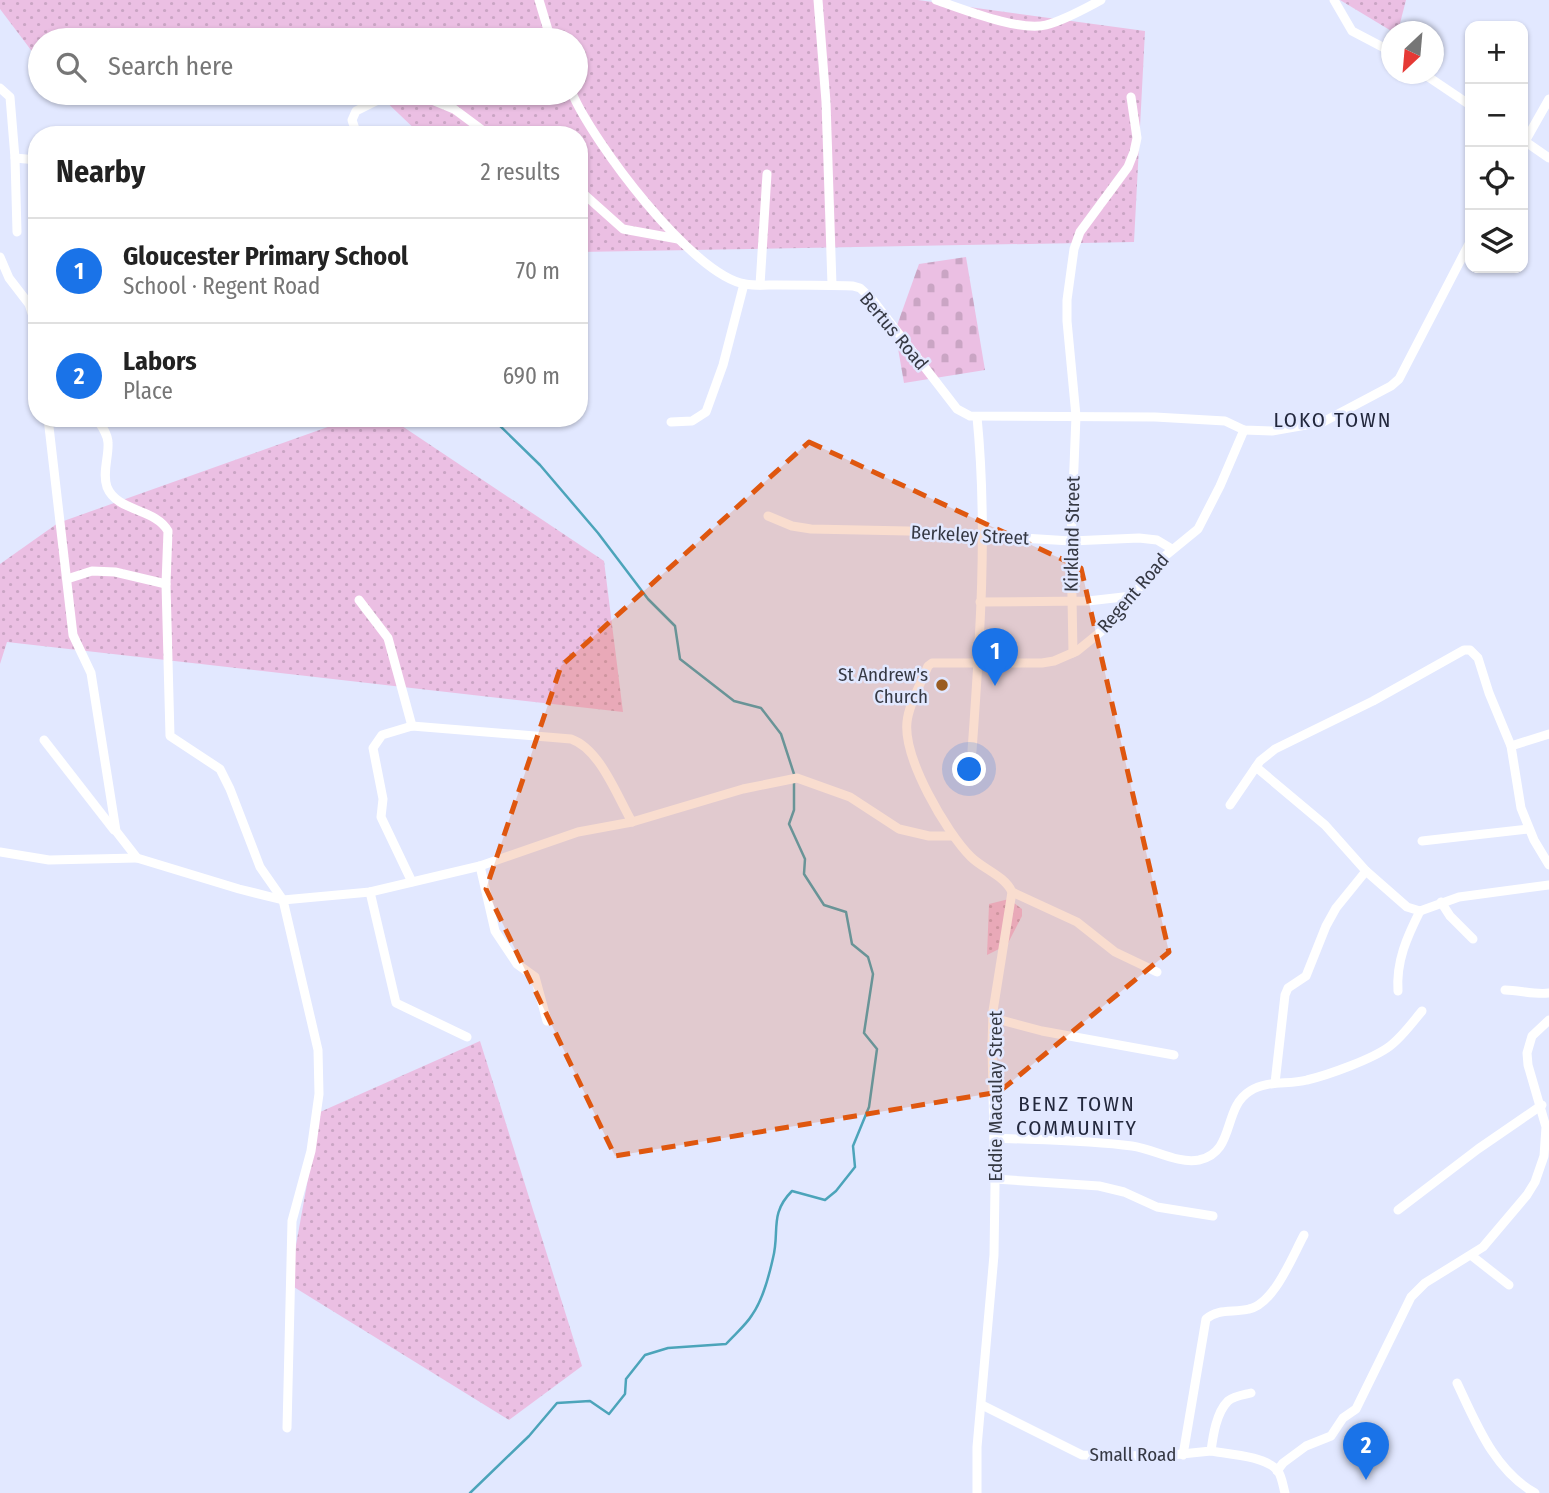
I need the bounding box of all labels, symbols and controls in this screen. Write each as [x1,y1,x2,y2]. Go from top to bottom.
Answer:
north arrow [1381,21,1444,84]
map controls [1465,21,1528,273]
button: + [1465,21,1528,84]
search box [28,28,588,105]
icon: search [52,48,90,86]
text: Search here [108,51,233,82]
button: − [1465,84,1528,147]
button: locate [1465,147,1528,210]
text: Nearby [56,154,145,190]
text: 2 results [480,158,560,186]
button: layers [1465,210,1528,273]
text: Gloucester Primary School [123,241,408,272]
text: 1 [74,257,84,285]
text: 70 m [516,257,560,285]
text: School · Regent Road [123,272,320,300]
street label: Bertus Road [855,287,933,375]
text: Labors [123,346,197,377]
text: 2 [74,362,84,390]
text: 690 m [503,362,560,390]
text: Place [123,377,173,405]
district label: LOKO TOWN [1273,407,1393,433]
street label: Kirkland Street [1059,475,1085,592]
street label: Berkeley Street [910,520,1030,550]
street label: Regent Road [1092,549,1174,637]
pin: 1 [972,628,1018,686]
place label: St Andrew's Church [838,663,928,708]
marker: St Andrew's Church [934,677,950,693]
your location [952,752,986,786]
street label: Eddie Macaulay Street [984,1010,1007,1182]
district label: BENZ TOWN COMMUNITY [1016,1091,1138,1141]
pin: 2 [1343,1422,1389,1480]
street label: Small Road [1089,1443,1177,1466]

